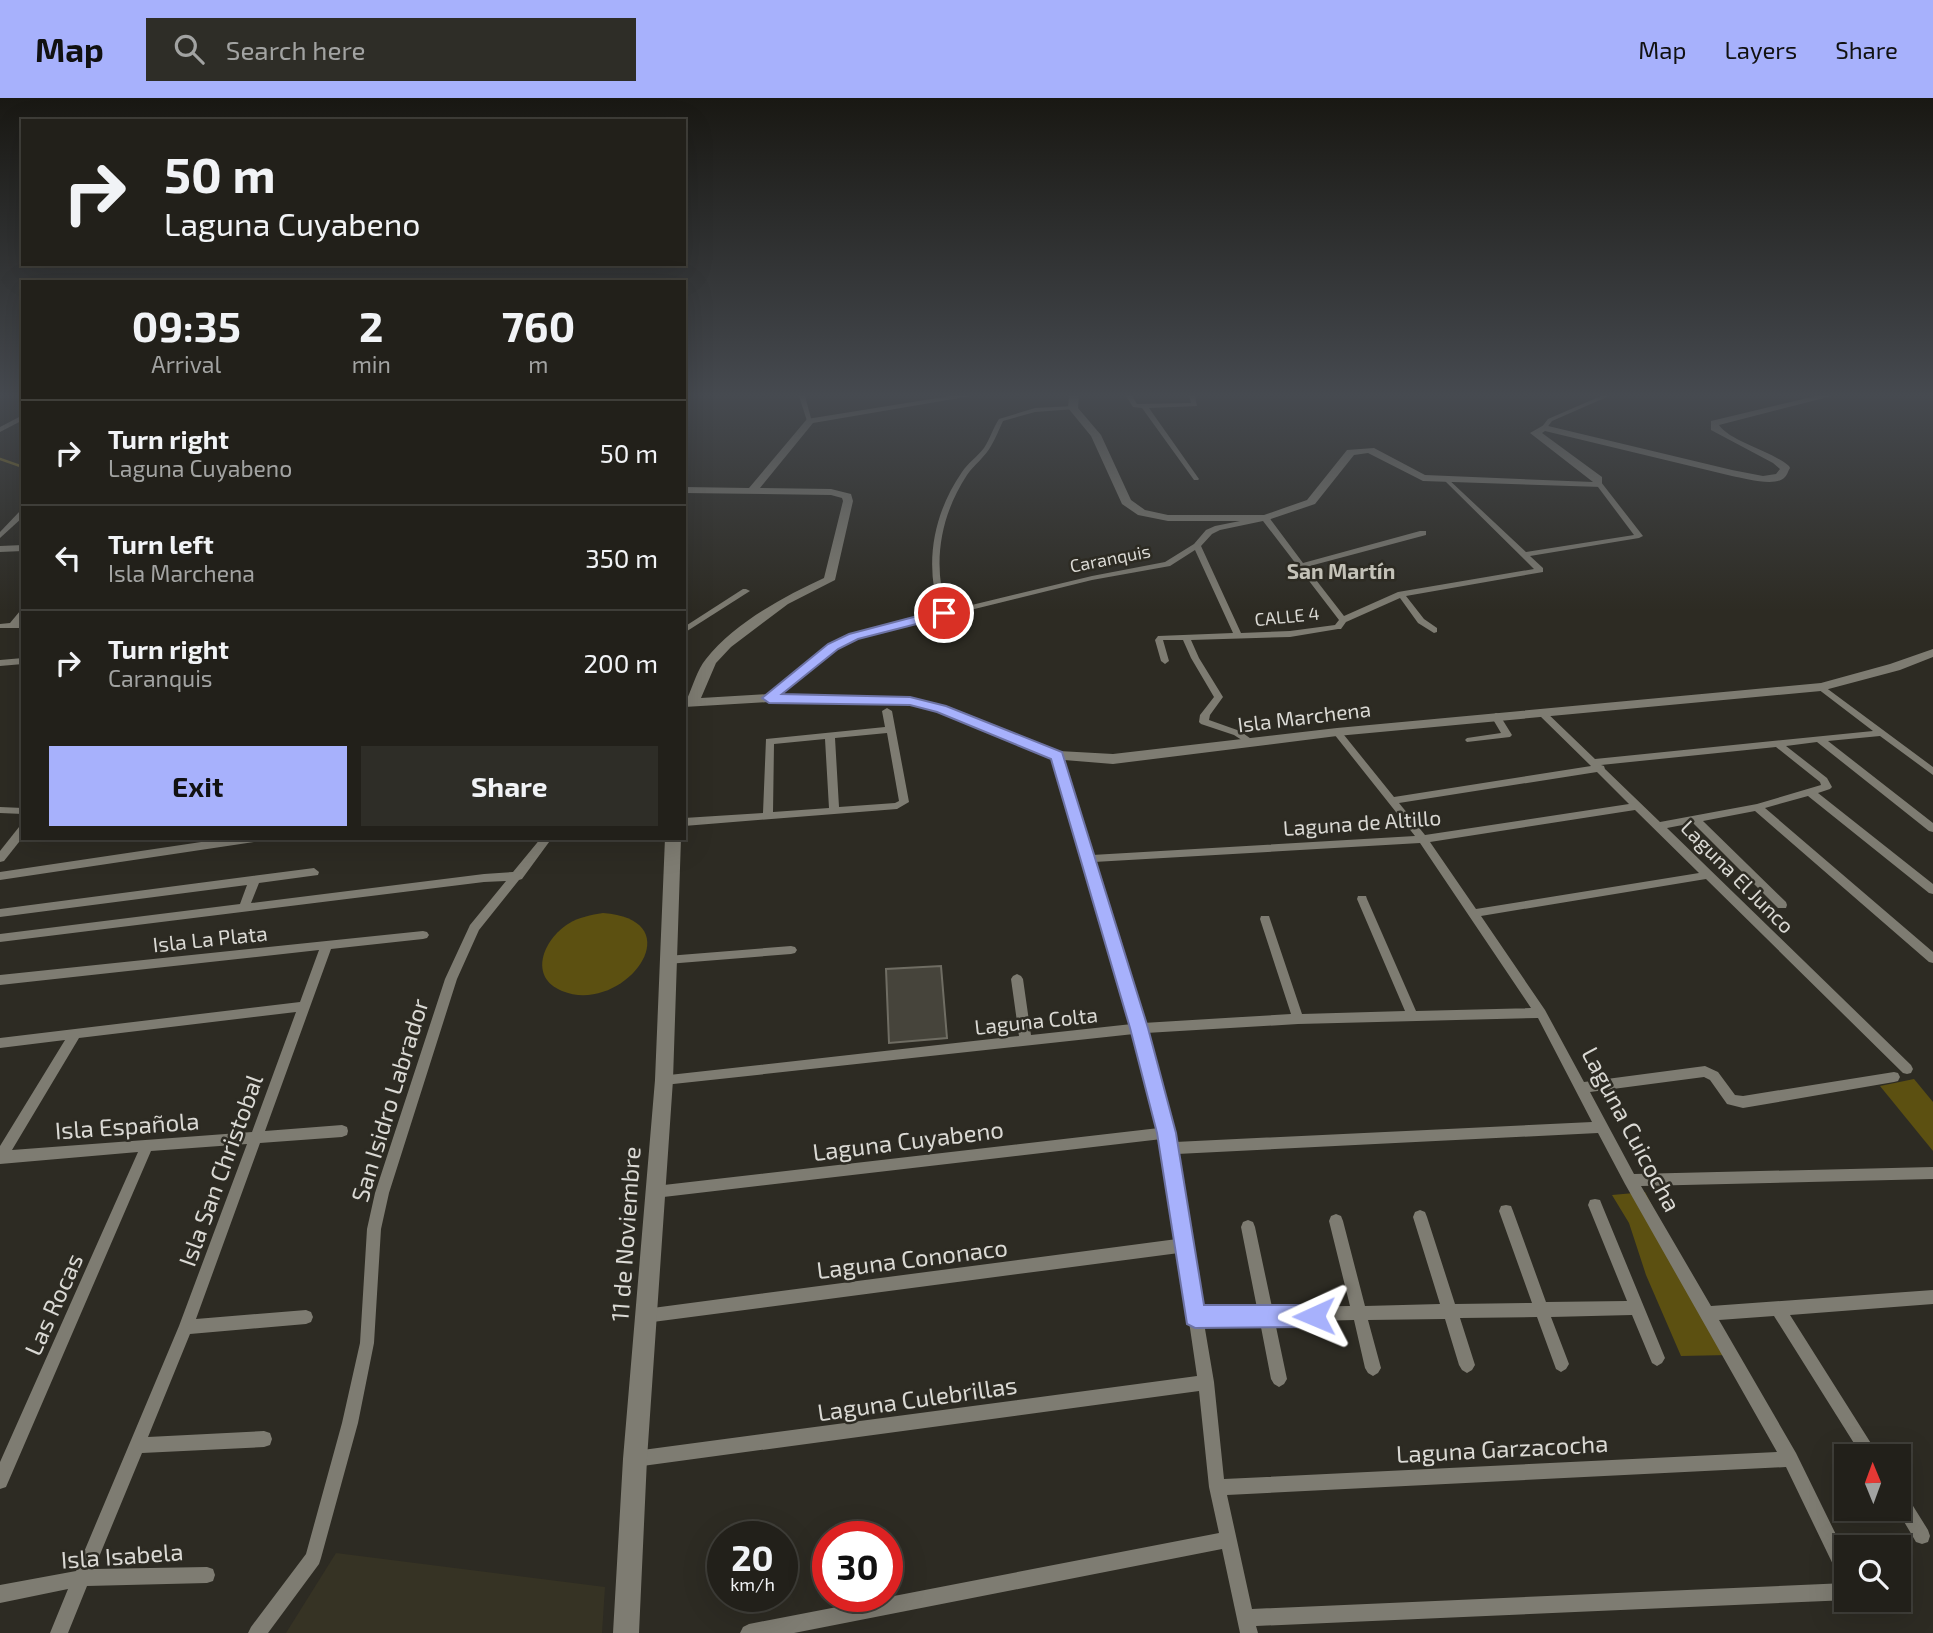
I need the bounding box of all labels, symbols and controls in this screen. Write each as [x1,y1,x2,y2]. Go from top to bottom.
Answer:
search box [146,18,636,81]
text: Map [35,29,104,69]
icon: search [170,30,208,68]
text: Search here [226,34,365,65]
text: Map [1638,35,1686,64]
text: Layers [1724,35,1797,64]
text: Share [1835,35,1898,64]
text: 50 m [164,144,276,203]
icon: right [49,147,140,238]
text: Laguna Cuyabeno [164,204,420,242]
text: 09:35 [132,300,241,350]
text: 2 [359,300,383,350]
text: 760 [502,300,575,350]
text: Arrival [151,350,221,378]
text: min [352,350,391,378]
text: m [528,350,549,378]
text: Turn right [108,423,229,454]
icon: right [49,434,87,472]
text: 50 m [600,437,658,468]
text: Laguna Cuyabeno [108,454,292,482]
text: Turn left [108,528,214,559]
icon: left [49,539,87,577]
street label: Caranquis [1068,539,1152,577]
text: 350 m [585,542,658,573]
district label: San Martín [1287,558,1395,583]
text: Isla Marchena [108,559,255,587]
pin [914,583,974,643]
icon: arrive [925,594,963,632]
street label: CALLE 4 [1253,602,1321,630]
text: Turn right [108,633,229,664]
icon: right [49,644,87,682]
text: 200 m [583,647,658,678]
text: Caranquis [108,664,213,692]
street label: Isla Marchena [1236,695,1372,737]
button: Exit [49,746,347,826]
button: Share [361,746,658,826]
street label: Laguna de Altillo [1282,804,1442,840]
street label: Laguna El Junco [1676,814,1800,938]
street label: Isla La Plata [151,920,269,956]
street label: San Isidro Labrador [344,994,434,1205]
street label: Laguna Colta [973,1001,1099,1039]
street label: Laguna Cuicocha [1576,1042,1688,1216]
street label: Isla San Christobal [172,1070,268,1270]
street label: Isla Española [54,1105,200,1145]
street label: Laguna Cuyabeno [811,1114,1005,1166]
street label: 11 de Noviembre [604,1146,646,1322]
street label: Laguna Cononaco [815,1232,1009,1284]
street label: Las Rocas [18,1249,88,1359]
position arrow [1277,1279,1351,1353]
street label: Laguna Culebrillas [815,1370,1019,1426]
street label: Laguna Garzacocha [1395,1428,1609,1468]
north arrow [1834,1444,1911,1521]
map controls [1834,1444,1911,1612]
speed limit sign: 30 [812,1521,903,1612]
button: search [1834,1535,1911,1612]
street label: Isla Isabela [60,1536,184,1574]
text: 20 [731,1536,774,1578]
text: km/h [730,1573,775,1595]

